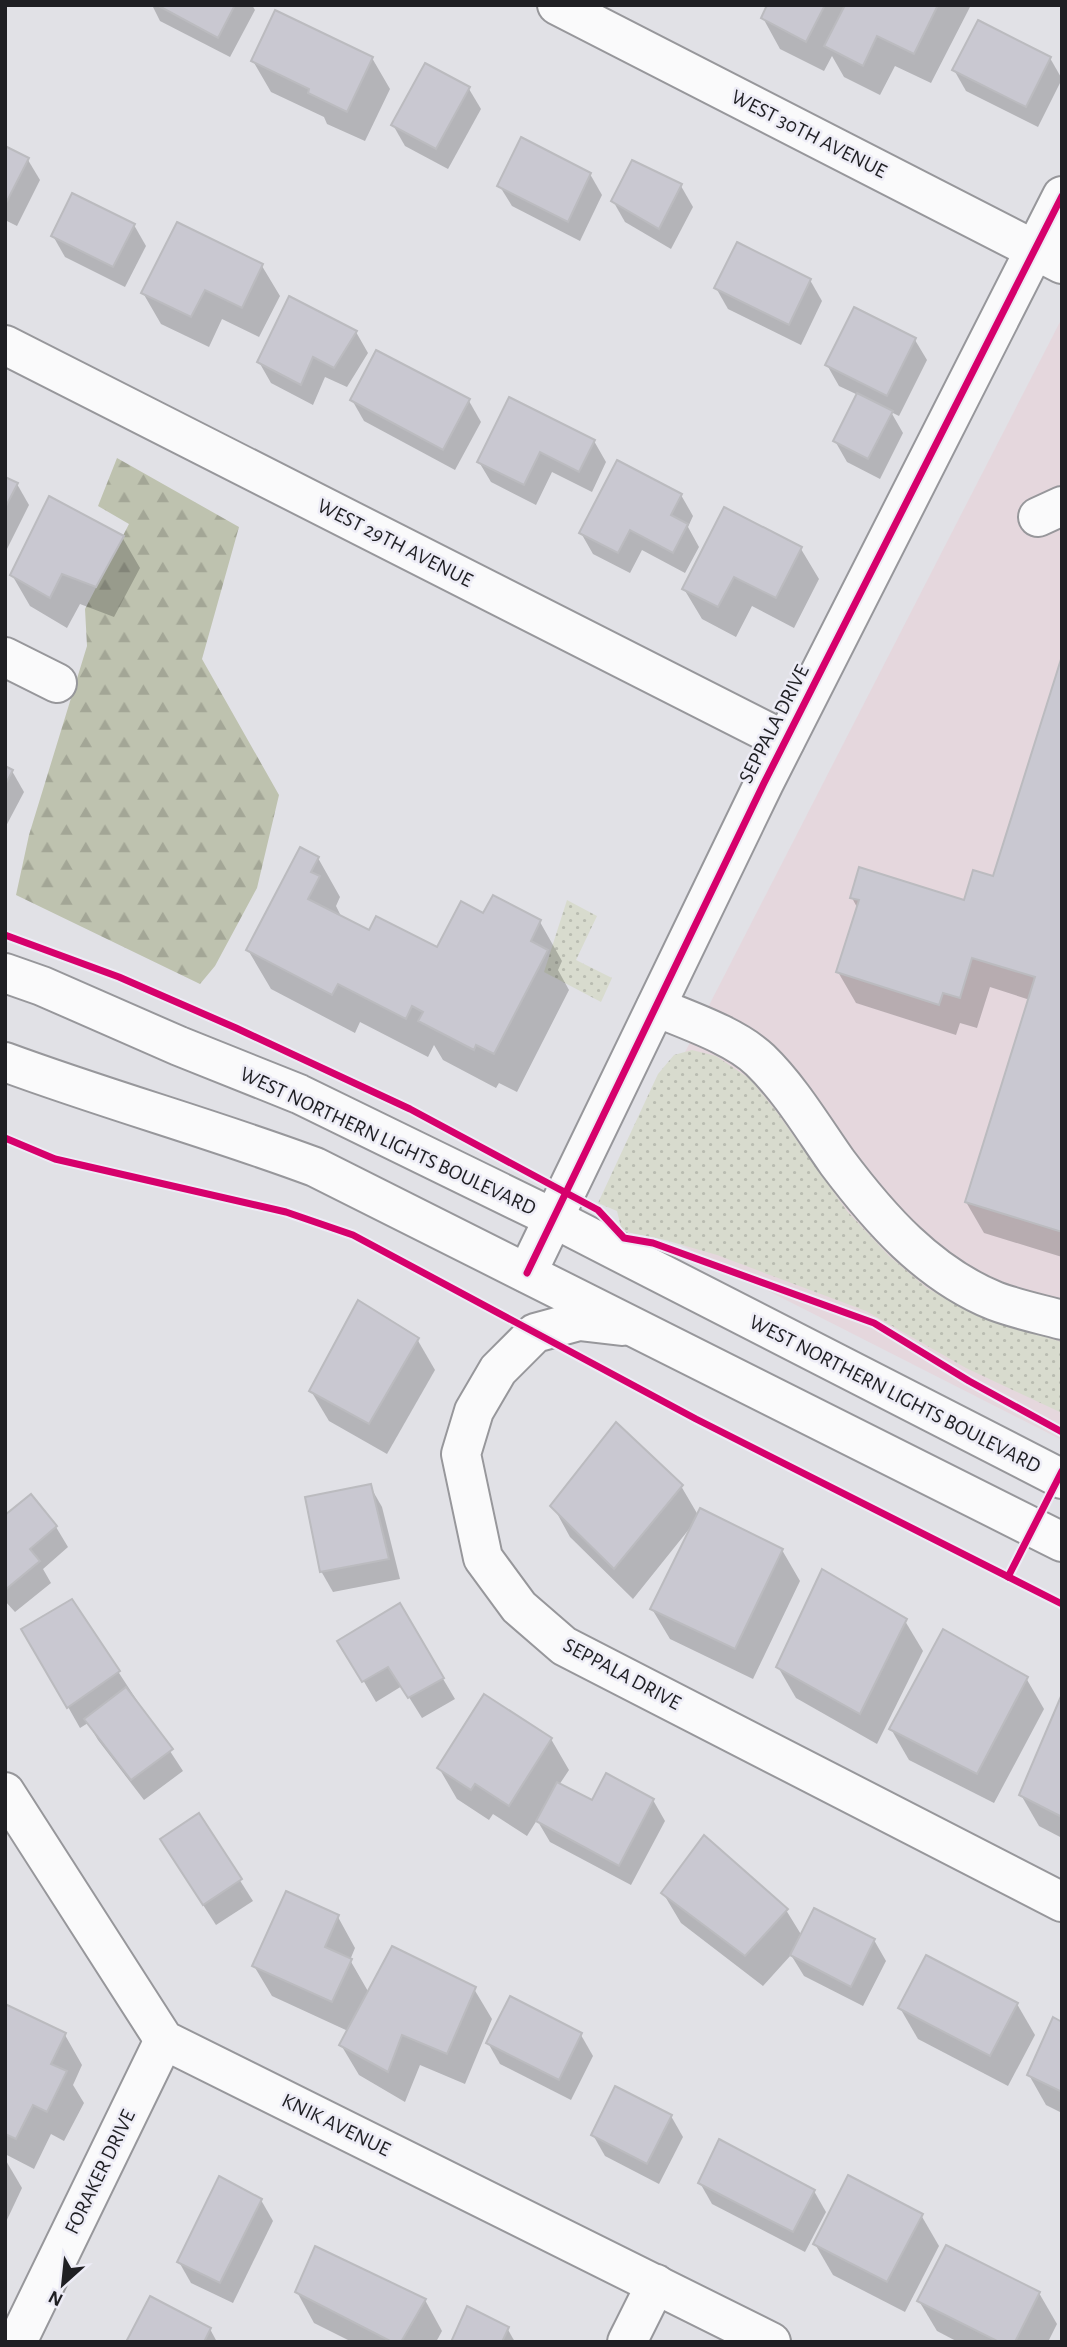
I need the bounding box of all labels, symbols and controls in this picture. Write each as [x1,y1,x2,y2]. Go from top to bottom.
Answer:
street label: WEST 30TH AVENUE [728,86,890,182]
street label: WEST 29TH AVENUE [314,495,476,591]
street label: SEPPALA DRIVE [735,661,813,787]
street label: WEST NORTHERN LIGHTS BOULEVARD [237,1063,539,1219]
street label: WEST NORTHERN LIGHTS BOULEVARD [746,1311,1044,1477]
street label: SEPPALA DRIVE [560,1634,684,1714]
street label: KNIK AVENUE [279,2090,393,2160]
street label: FORAKER DRIVE [61,2107,139,2237]
north arrow [28,2249,98,2319]
text: N [46,2286,66,2309]

